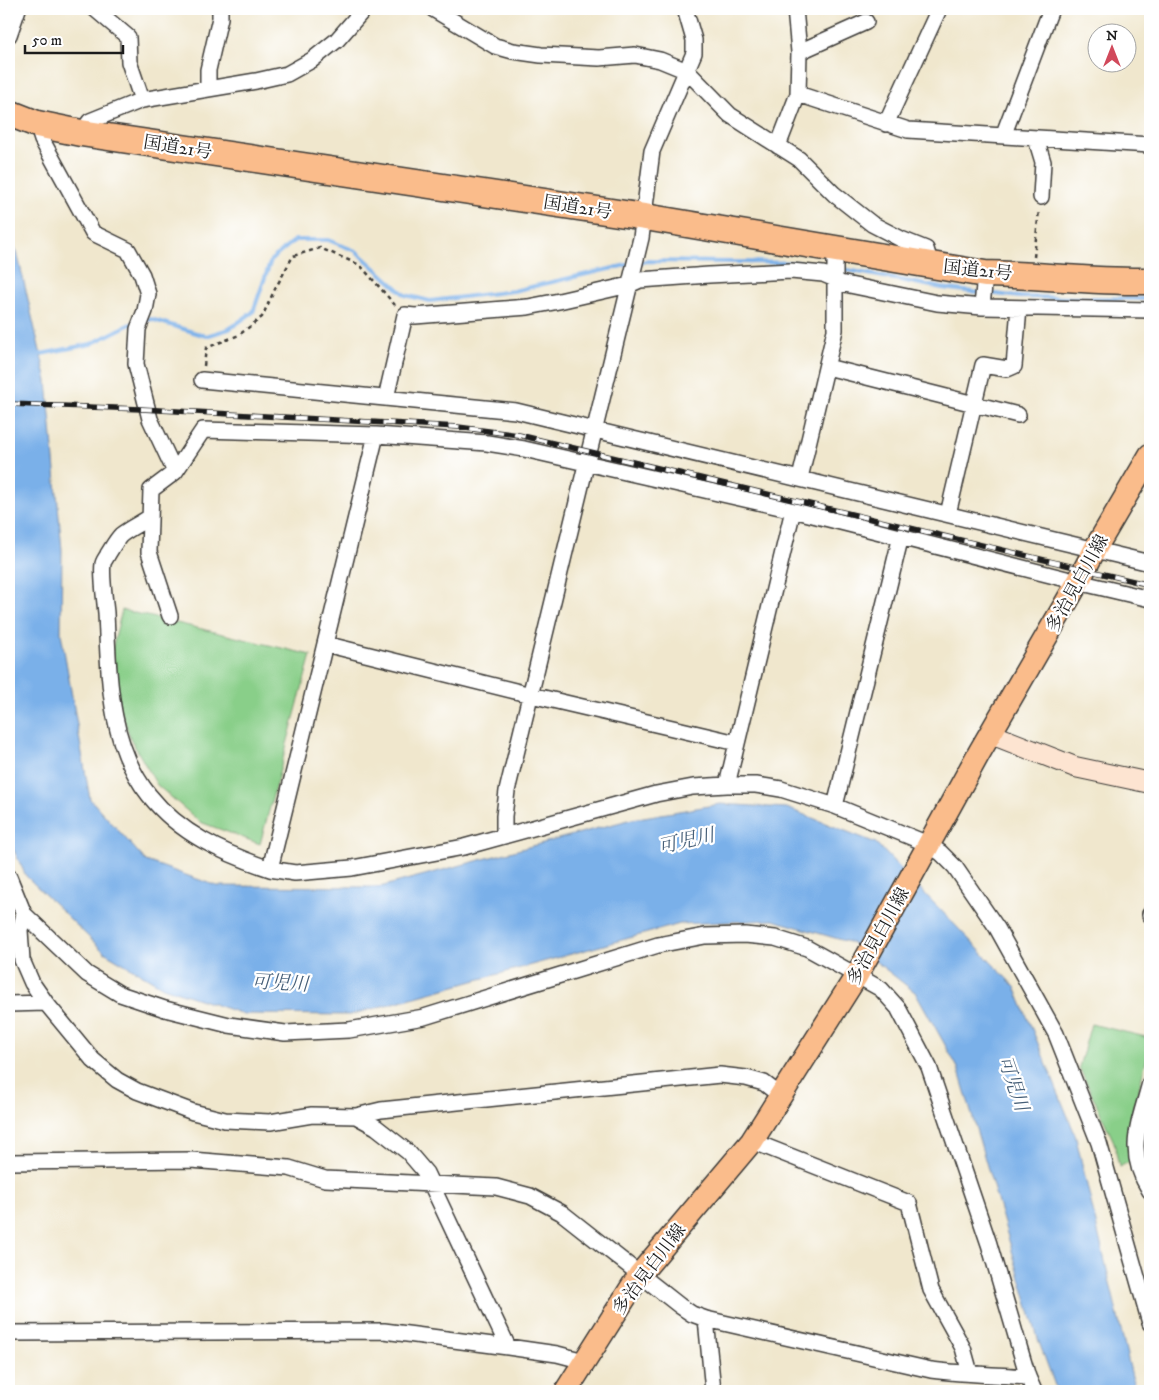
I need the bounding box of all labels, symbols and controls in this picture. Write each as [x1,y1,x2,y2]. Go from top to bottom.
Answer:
scale bar [25,22,122,54]
north arrow [1086,22,1136,72]
text: N [1106,27,1118,45]
text: 50 m [32,31,62,50]
street label: 国道21号 [142,132,214,164]
street label: 国道21号 [542,192,614,224]
street label: 国道21号 [942,256,1014,286]
street label: 多治見白川線 [1042,531,1114,636]
water label: 可児川 [656,823,719,859]
street label: 多治見白川線 [843,884,915,989]
water label: 可児川 [251,971,311,997]
water label: 可児川 [992,1053,1033,1116]
street label: 多治見白川線 [609,1220,691,1319]

